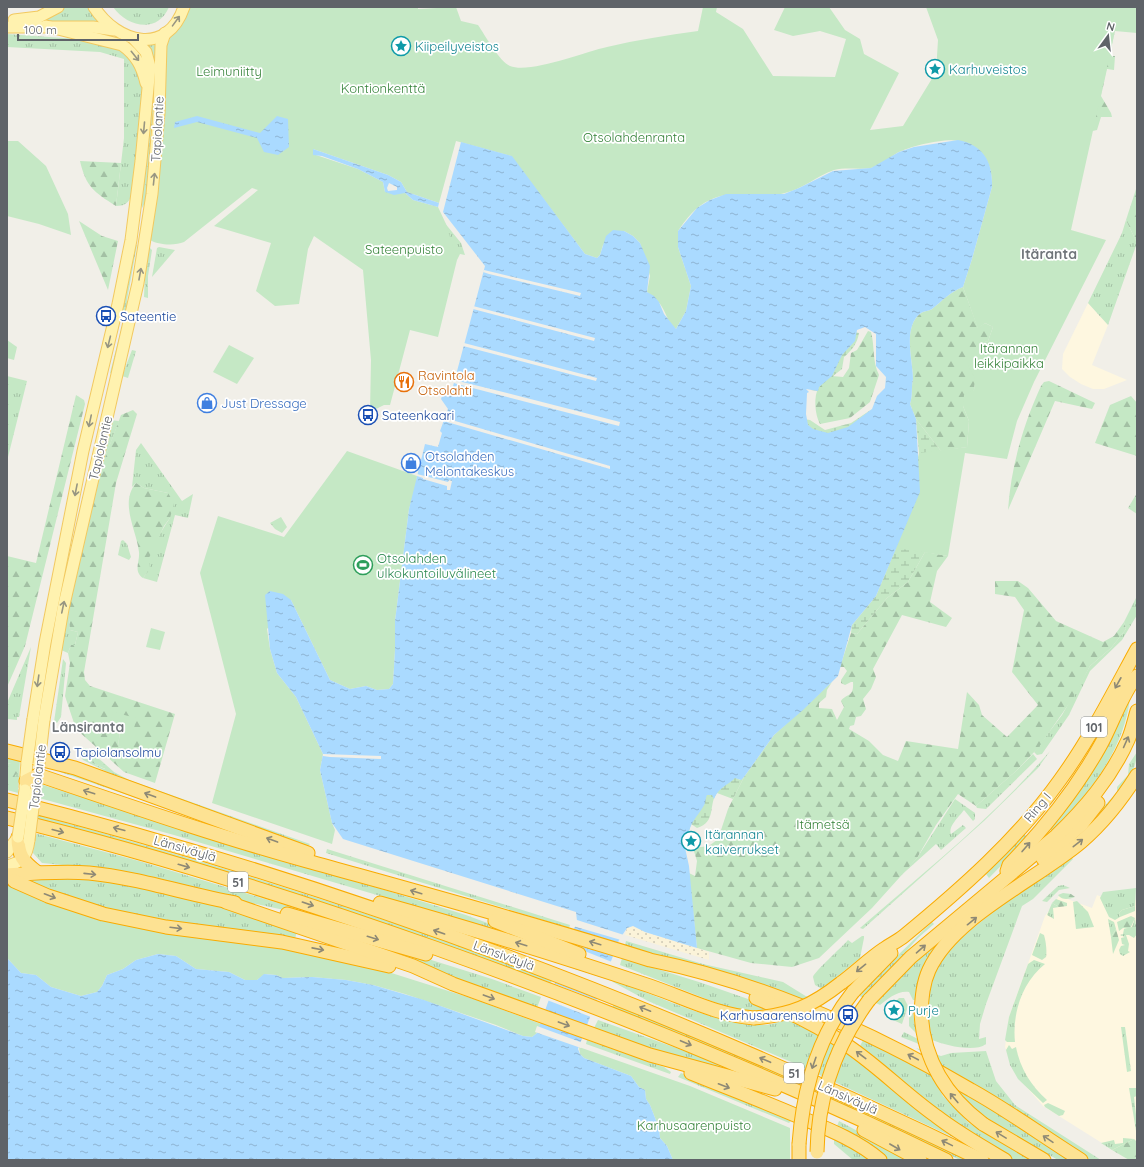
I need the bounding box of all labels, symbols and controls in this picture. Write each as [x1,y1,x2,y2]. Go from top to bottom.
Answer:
scale bar [18,16,138,42]
one-way arrow [172,16,180,27]
north arrow [1088,16,1128,56]
text: N [1105,19,1116,34]
text: 100 m [24,22,57,37]
place icon: Kiipeilyveistos [390,35,412,57]
place label: Kiipeilyveistos [415,38,499,54]
one-way arrow [130,51,139,61]
place icon: Karhuveistos [924,58,946,80]
place label: Karhuveistos [949,61,1027,77]
park label: Leimuniitty [196,63,262,79]
park label: Kontionkenttä [341,80,425,96]
street label: Tapiolantie [147,96,167,162]
one-way arrow [141,121,148,134]
park label: Otsolahdenranta [583,129,685,145]
one-way arrow [150,173,157,186]
park label: Sateenpuisto [365,241,443,257]
district label: Itäranta [1021,245,1077,263]
one-way arrow [136,268,144,281]
bus stop icon: Sateentie [95,305,117,327]
place label: Sateentie [120,308,176,324]
one-way arrow [105,335,113,348]
park label: Itärannan leikkipaikka [974,340,1044,371]
place label: Ravintola Otsolahti [418,367,475,398]
restaurant icon: Ravintola Otsolahti [393,371,415,393]
shop icon: Just Dressage [196,392,218,414]
place label: Just Dressage [221,395,307,411]
bus stop icon: Sateenkaari [357,404,379,426]
place label: Sateenkaari [382,407,454,423]
street label: Tapiolantie [85,414,115,482]
one-way arrow [85,414,93,427]
place label: Otsolahden Melontakeskus [425,448,514,479]
shop icon: Otsolahden Melontakeskus [400,452,422,474]
one-way arrow [72,483,80,496]
place label: Otsolahden ulkokuntoiluvälineet [377,550,496,581]
sports icon: Otsolahden ulkokuntoiluvälineet [352,554,374,576]
one-way arrow [60,601,68,614]
one-way arrow [34,674,42,687]
one-way arrow [1114,677,1122,689]
road number: 101 [1081,717,1107,737]
district label: Länsiranta [52,718,124,736]
one-way arrow [1123,737,1130,749]
bus stop icon: Tapiolansolmu [49,741,71,763]
street label: Tapiolantie [25,743,49,811]
place label: Tapiolansolmu [74,744,162,760]
one-way arrow [82,788,95,795]
street label: Ring I [1020,789,1054,825]
one-way arrow [145,791,157,799]
park label: Itämetsä [796,816,850,832]
one-way arrow [113,825,126,832]
place label: Itärannan kaiverrukset [705,826,779,857]
one-way arrow [52,828,65,835]
place icon: Itärannan kaiverrukset [680,830,702,852]
street label: Länsiväylä [152,831,218,865]
one-way arrow [267,835,279,843]
one-way arrow [1072,839,1083,848]
one-way arrow [1021,842,1031,852]
one-way arrow [177,863,190,870]
one-way arrow [83,870,96,877]
road number: 51 [228,872,248,892]
one-way arrow [409,888,422,895]
one-way arrow [44,893,56,901]
one-way arrow [301,901,313,909]
one-way arrow [967,916,977,925]
one-way arrow [169,924,182,932]
one-way arrow [432,928,445,935]
one-way arrow [366,935,379,942]
street label: Länsiväylä [471,937,537,973]
one-way arrow [589,939,602,946]
one-way arrow [515,940,528,947]
one-way arrow [916,944,926,953]
one-way arrow [311,945,324,953]
one-way arrow [855,963,866,972]
one-way arrow [483,993,495,1001]
place icon: Purje [883,999,905,1021]
place label: Purje [908,1002,939,1018]
bus stop icon: Karhusaarensolmu [837,1004,859,1026]
one-way arrow [640,1005,652,1013]
place label: Karhusaarensolmu [720,1007,834,1023]
one-way arrow [557,1021,570,1028]
one-way arrow [679,1040,691,1047]
one-way arrow [855,1051,866,1059]
one-way arrow [907,1053,919,1060]
one-way arrow [760,1056,772,1063]
one-way arrow [810,1057,817,1070]
road number: 51 [784,1063,804,1083]
street label: Länsiväylä [815,1077,881,1117]
one-way arrow [718,1082,730,1090]
one-way arrow [950,1093,959,1104]
park label: Karhusaarenpuisto [637,1117,751,1133]
one-way arrow [995,1131,1007,1139]
one-way arrow [1042,1134,1054,1142]
one-way arrow [941,1139,953,1146]
one-way arrow [888,1144,900,1152]

